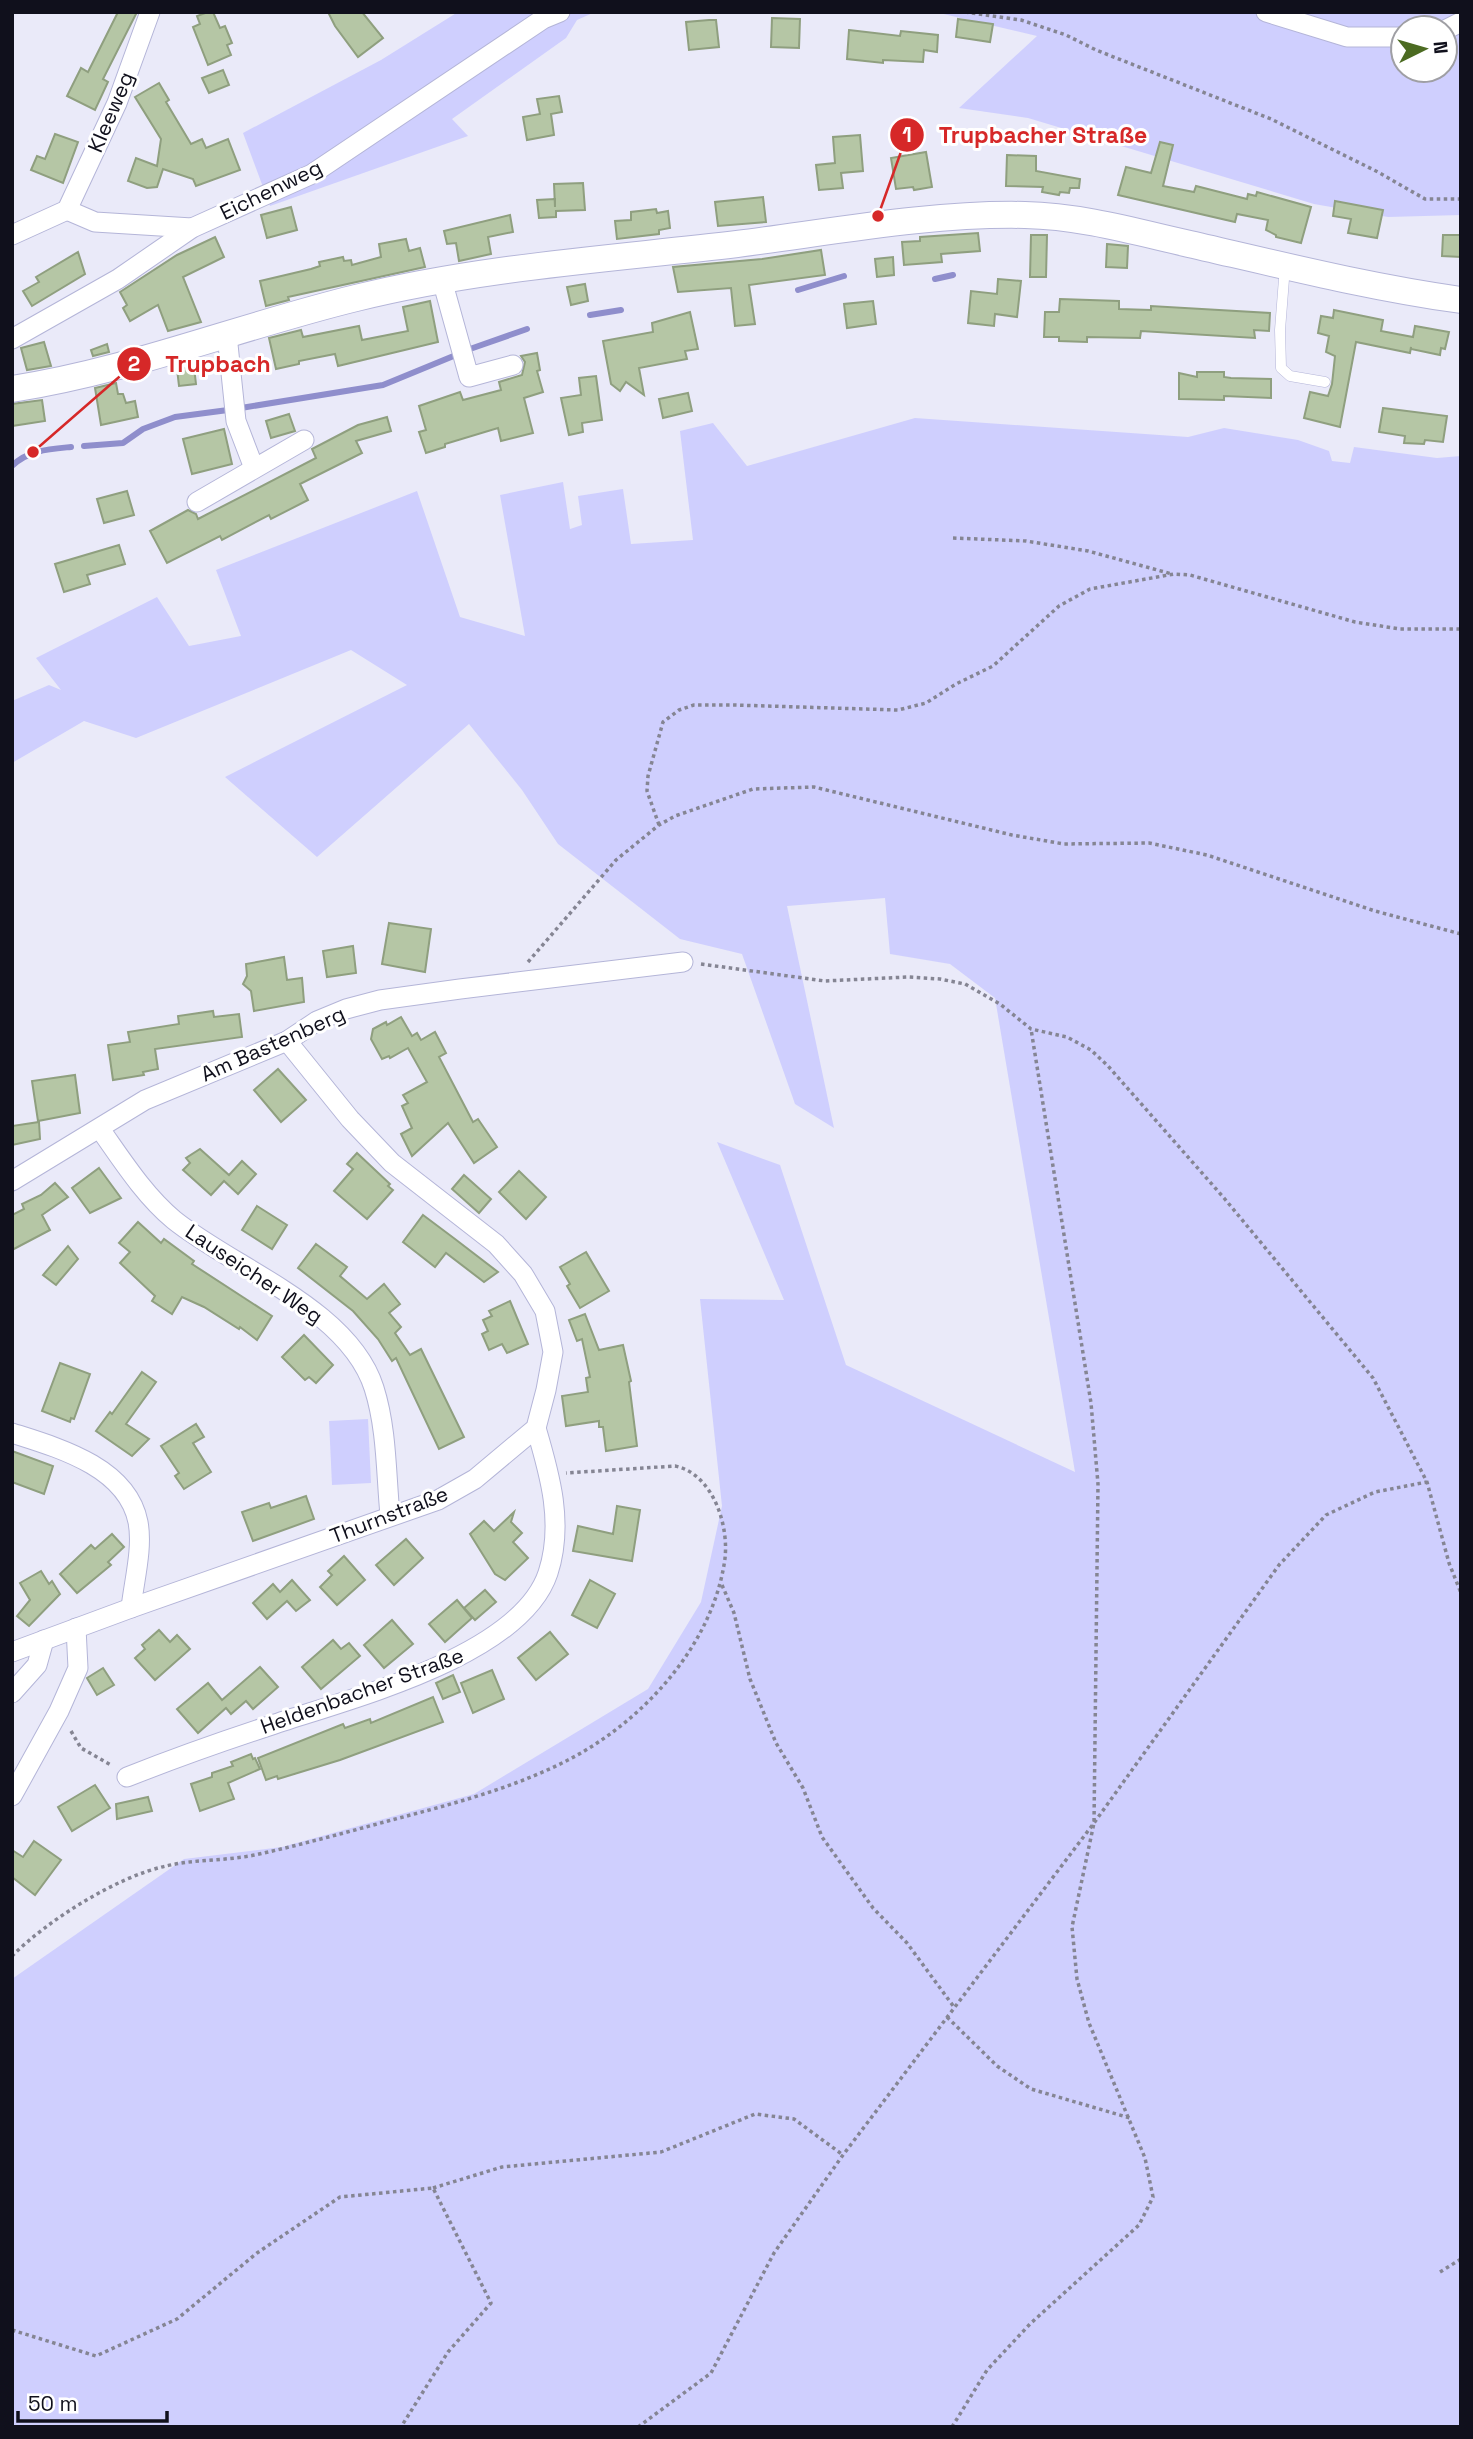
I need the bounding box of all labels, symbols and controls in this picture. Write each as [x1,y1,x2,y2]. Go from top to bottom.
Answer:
north arrow [1389,14,1459,84]
text: N [1427,40,1453,55]
street label: Kleeweg [81,67,140,156]
callout: Trupbacher Straße [890,113,1161,157]
text: Trupbacher Straße [939,120,1147,150]
text: 1 [902,121,912,148]
street label: Eichenweg [215,153,326,226]
callout: Trupbach [116,342,285,386]
text: Trupbach [165,349,271,379]
text: 2 [128,350,140,377]
street label: Am Bastenberg [197,1000,349,1087]
street label: Lauseicher Weg [180,1218,328,1329]
street label: Thurnstraße [326,1480,452,1549]
street label: Heldenbacher Straße [256,1641,467,1740]
scale bar [18,2380,166,2424]
text: 50 m [28,2390,78,2417]

